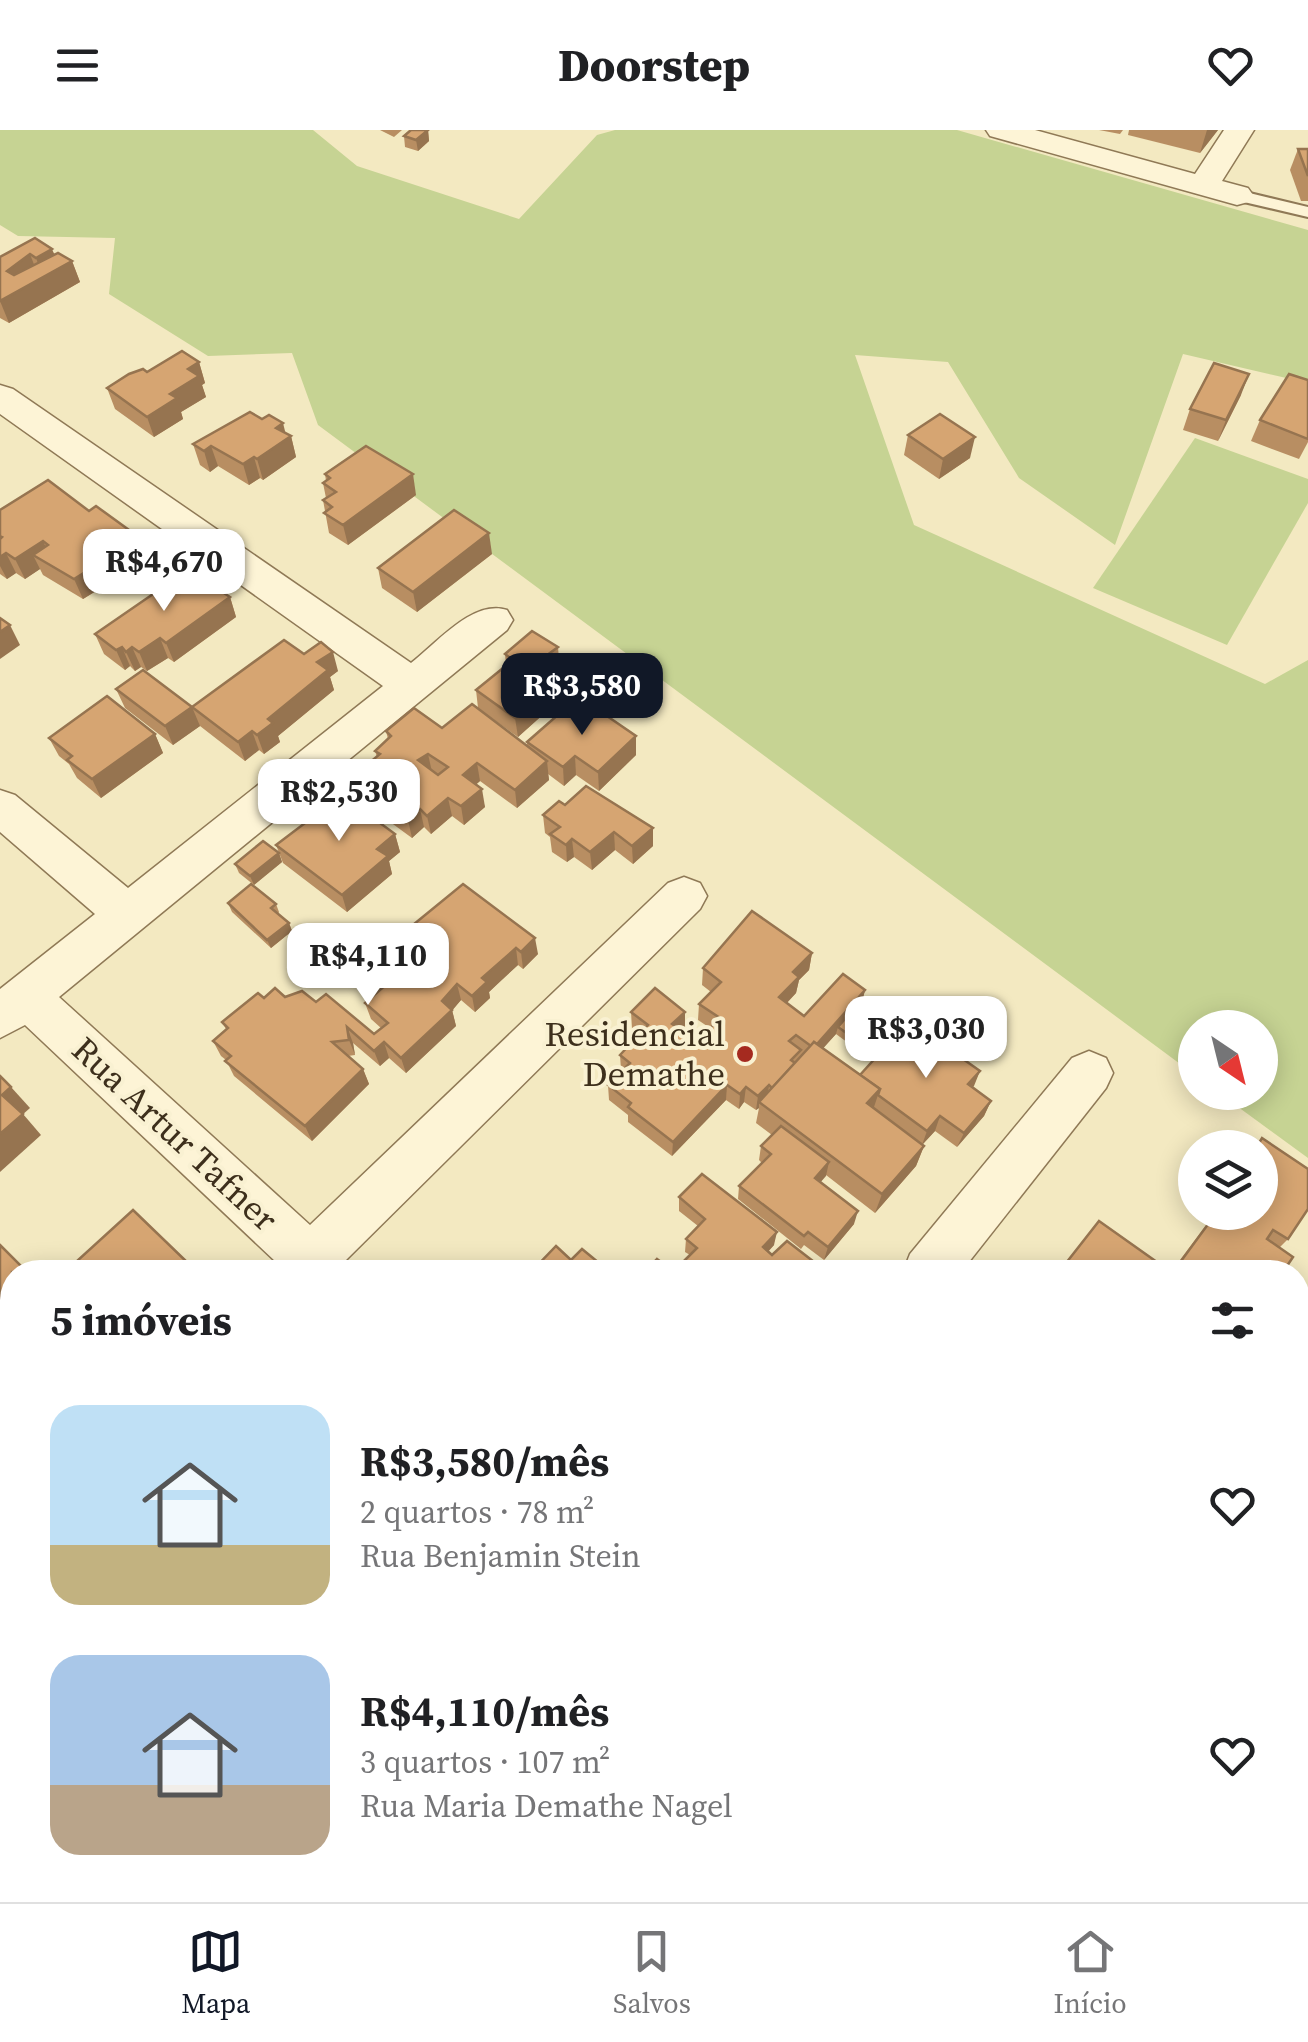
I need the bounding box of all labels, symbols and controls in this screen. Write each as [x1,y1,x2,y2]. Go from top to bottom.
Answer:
text: Doorstep [558,34,750,96]
icon: menu [50,38,105,93]
icon: heart [1203,38,1258,93]
pin: R$4,670 [72,529,256,614]
text: R$4,670 [105,539,223,583]
pin: R$3,580 [490,653,674,738]
text: R$3,580 [523,663,641,707]
pin: R$2,530 [247,759,431,844]
text: R$2,530 [280,769,398,813]
pin: R$4,110 [276,923,460,1008]
text: R$4,110 [309,933,427,977]
pin: R$3,030 [834,996,1018,1081]
text: R$3,030 [867,1006,985,1050]
place label: Residencial Demathe [544,1010,725,1098]
north arrow [1178,1010,1278,1110]
map controls [1178,1010,1278,1230]
street label: Rua Artur Tafner [62,1026,289,1242]
marker: Residencial Demathe [734,1043,756,1065]
button: layers [1178,1130,1278,1230]
text: 5 imóveis [50,1291,232,1349]
icon: filters [1205,1293,1260,1348]
text: R$3,580/mês [360,1432,609,1490]
icon: home [130,1445,250,1565]
icon: heart [1205,1478,1260,1533]
text: 2 quartos · 78 m² [360,1490,594,1534]
text: Rua Benjamin Stein [360,1534,641,1578]
text: R$4,110/mês [360,1682,609,1740]
icon: home [130,1695,250,1815]
icon: heart [1205,1728,1260,1783]
text: 3 quartos · 107 m² [360,1740,610,1784]
text: Rua Maria Demathe Nagel [360,1784,733,1828]
tab: Mapa [181,1924,250,2022]
tab: Salvos [613,1924,691,2022]
tab: Início [1054,1924,1127,2022]

